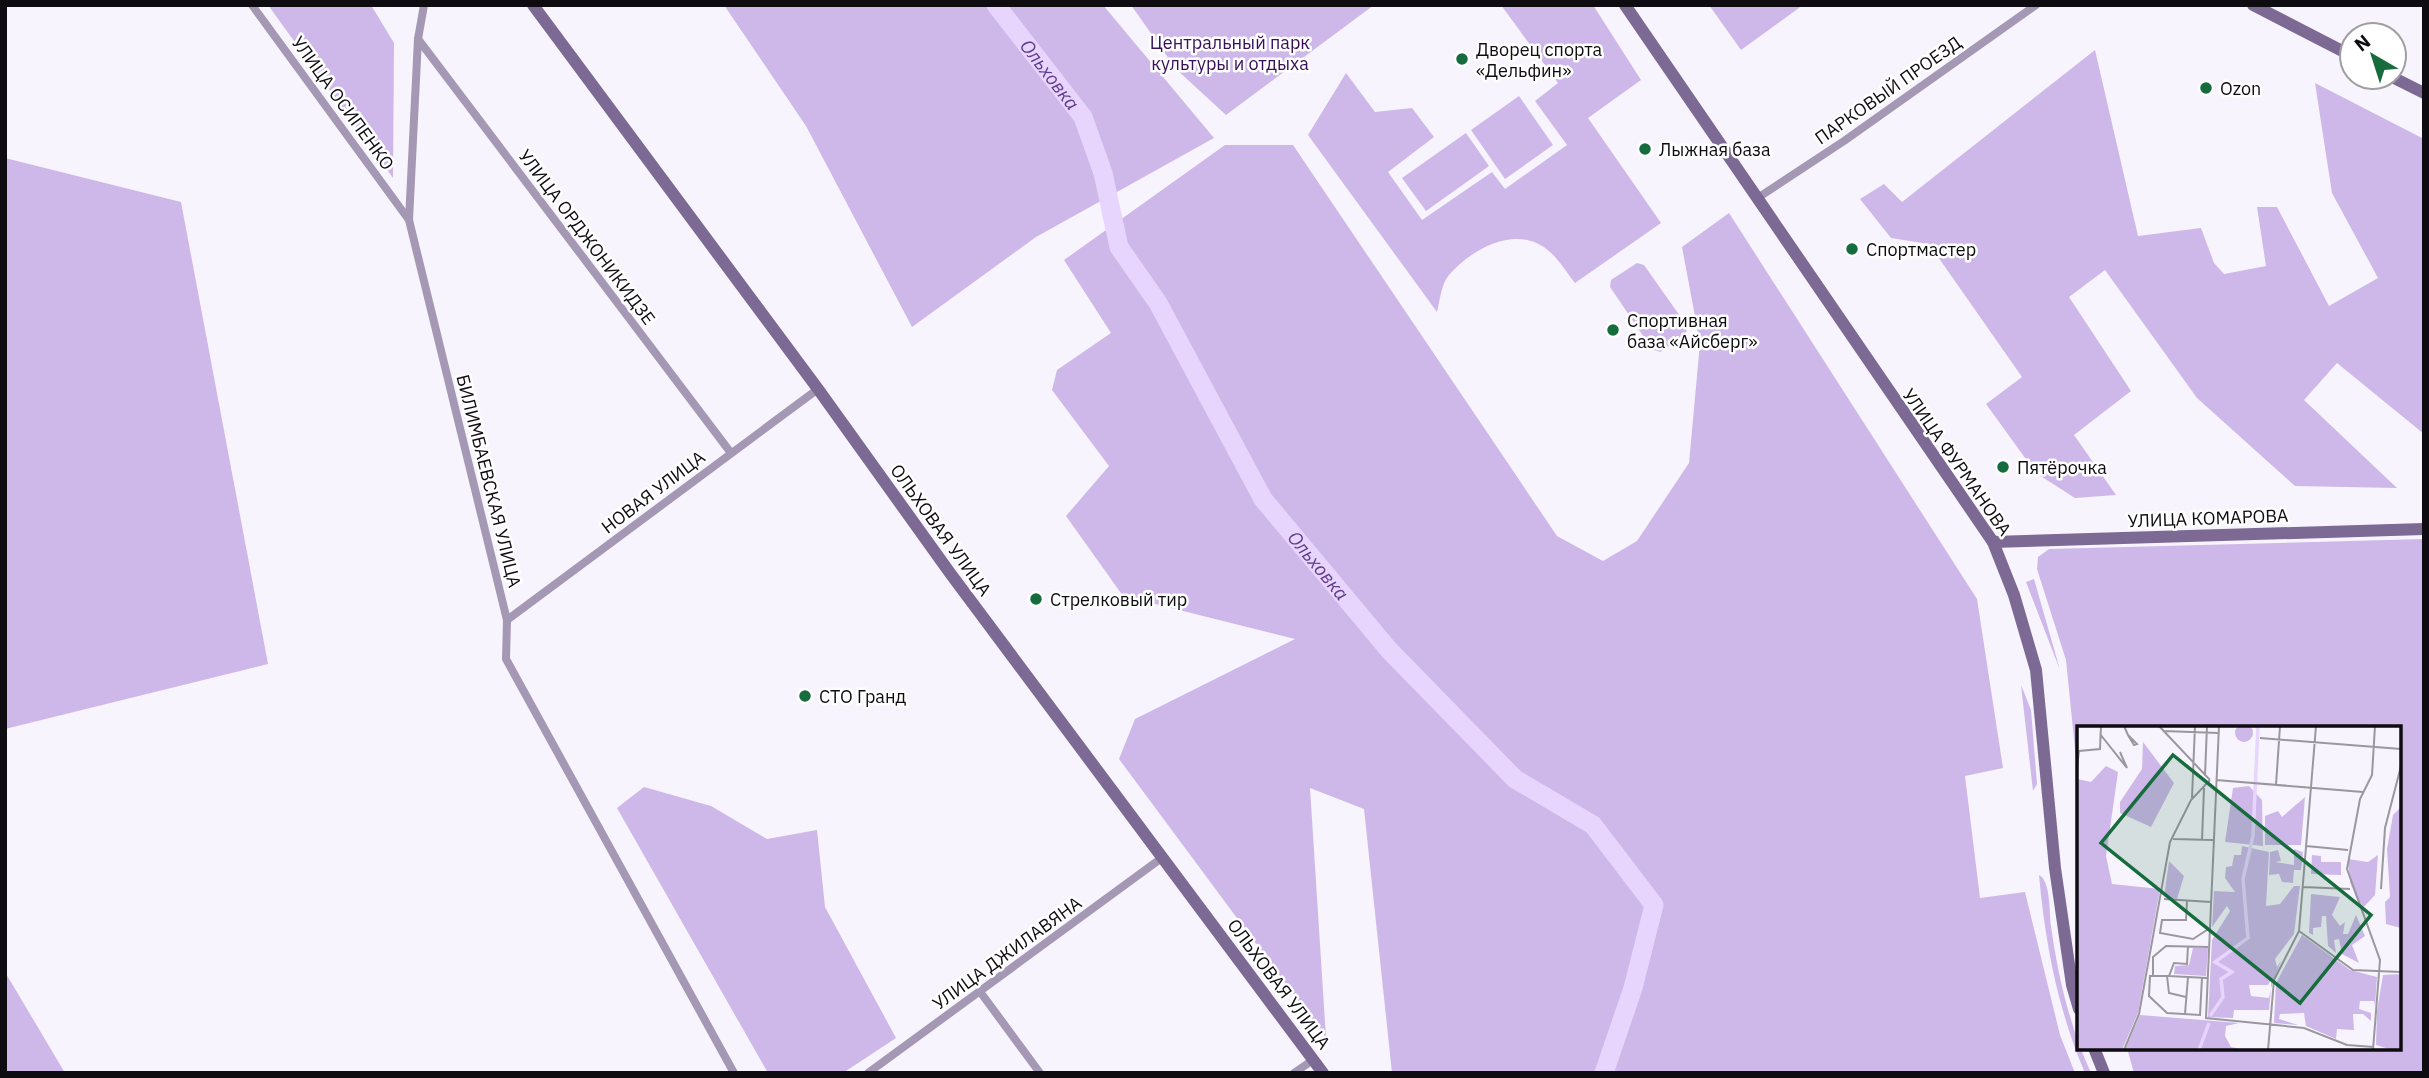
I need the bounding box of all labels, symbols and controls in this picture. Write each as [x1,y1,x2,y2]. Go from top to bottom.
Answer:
north arrow [2338,21,2408,91]
text: N [2349,29,2375,56]
street label: УЛИЦА ОСИПЕНКО [287,31,399,175]
park label: Центральный парк культуры и отдыха [1150,31,1310,75]
street label: ПАРКОВЫЙ ПРОЕЗД [1810,31,1966,149]
water label: Ольховка [1015,34,1085,115]
place label: Дворец спорта «Дельфин» [1476,38,1602,82]
marker: Дворец спорта «Дельфин» [1454,51,1470,67]
place label: Ozon [2220,77,2261,100]
marker: Ozon [2198,80,2214,96]
place label: Лыжная база [1659,138,1771,161]
marker: Лыжная база [1637,141,1653,157]
street label: УЛИЦА ОРДЖОНИКИДЗЕ [514,145,660,329]
place label: Спортмастер [1866,238,1976,261]
marker: Спортмастер [1844,241,1860,257]
place label: Спортивная база «Айсберг» [1627,309,1758,353]
marker: Спортивная база «Айсберг» [1605,322,1621,338]
street label: БИЛИМБАЕВСКАЯ УЛИЦА [451,372,527,590]
street label: УЛИЦА ФУРМАНОВА [1897,384,2017,541]
street label: НОВАЯ УЛИЦА [597,445,710,538]
place label: Пятёрочка [2017,456,2107,479]
marker: Пятёрочка [1995,459,2011,475]
street label: ОЛЬХОВАЯ УЛИЦА [885,460,997,601]
street label: УЛИЦА КОМАРОВА [2127,504,2289,532]
water label: Ольховка [1283,526,1354,605]
place label: Стрелковый тир [1050,588,1187,611]
marker: Стрелковый тир [1028,591,1044,607]
place label: СТО Гранд [819,685,907,708]
marker: СТО Гранд [797,688,813,704]
inset map [2077,726,2401,1050]
street label: УЛИЦА ДЖИЛАВЯНА [928,891,1086,1015]
street label: ОЛЬХОВАЯ УЛИЦА [1222,914,1336,1054]

